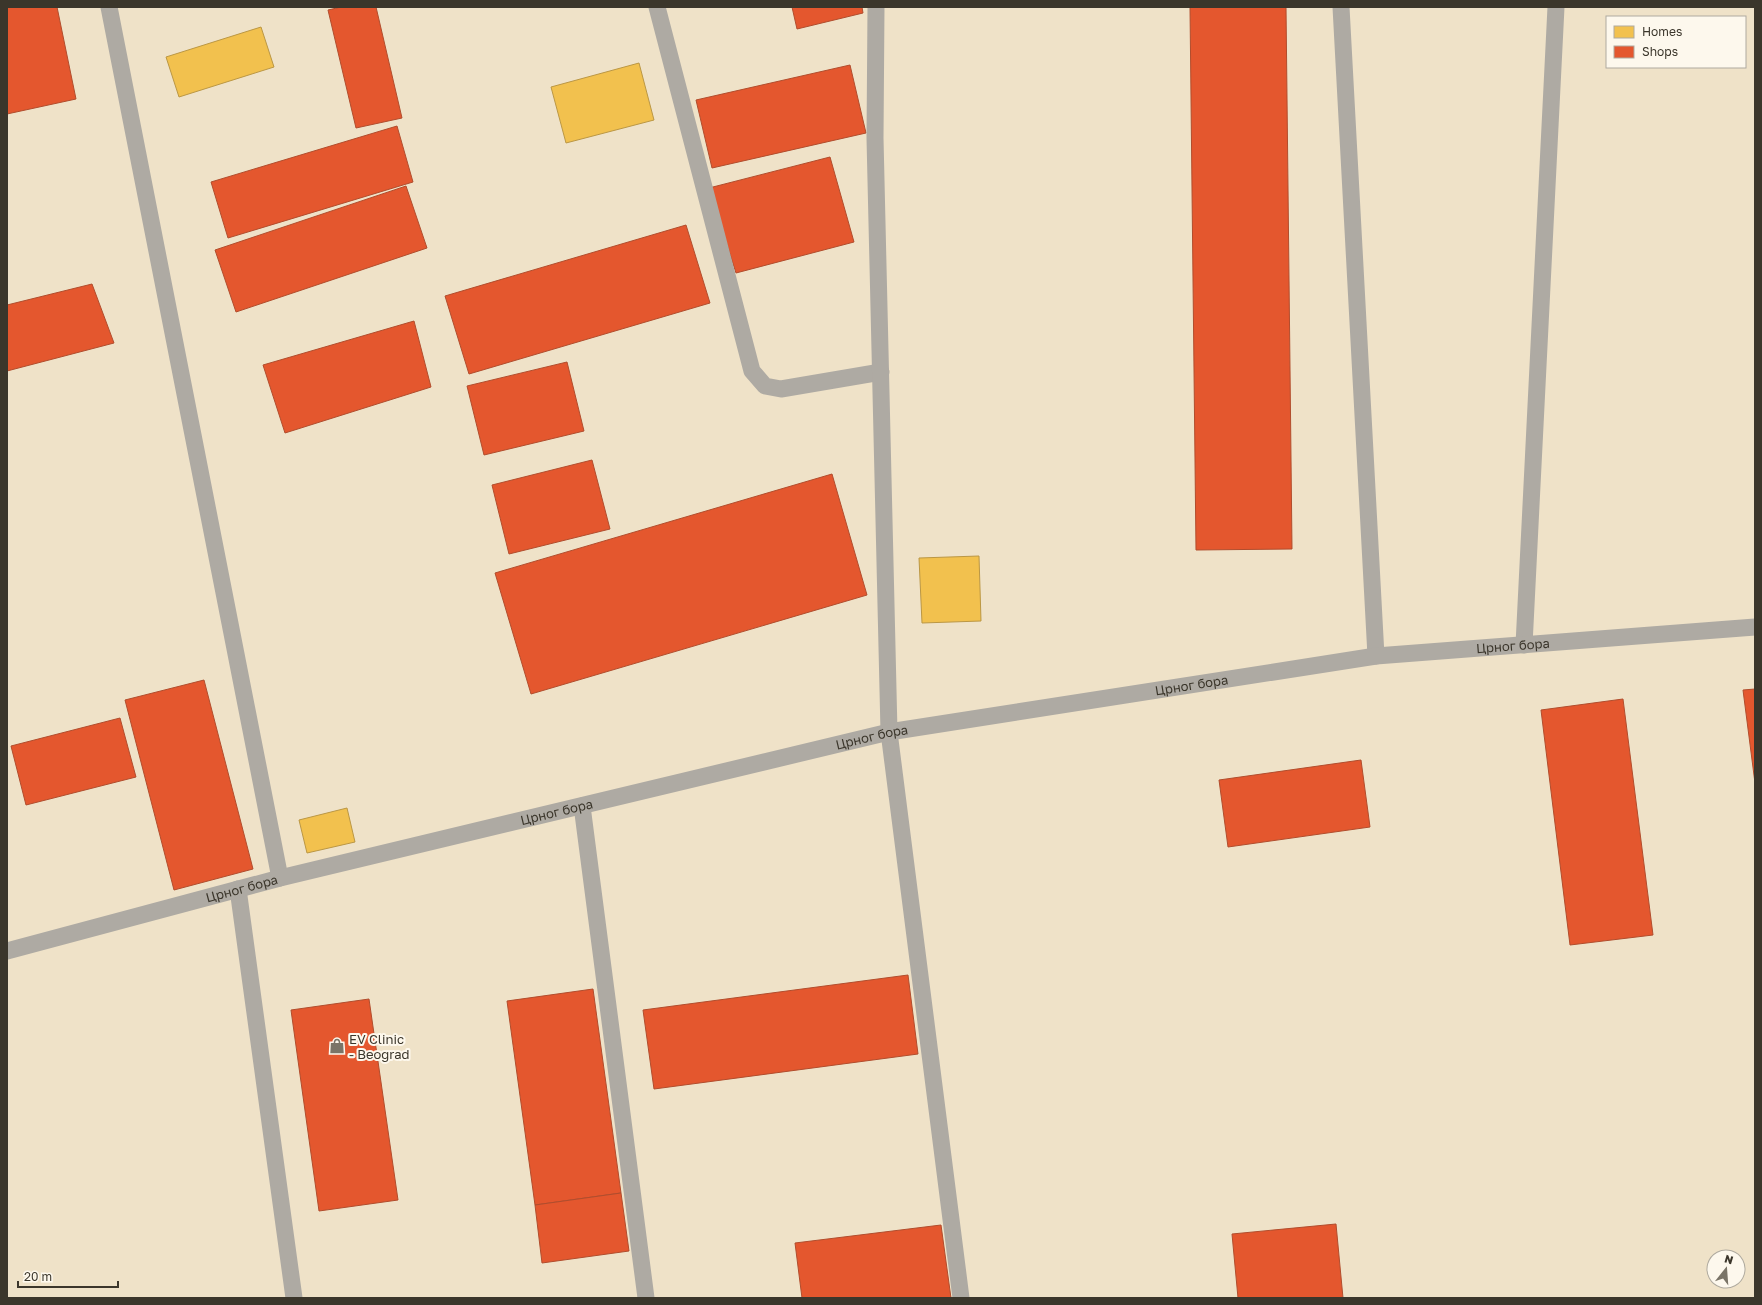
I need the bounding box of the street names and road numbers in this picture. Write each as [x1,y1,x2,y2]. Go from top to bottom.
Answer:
street label: Црног бора [1475,635,1550,656]
street label: Црног бора [1154,671,1229,698]
street label: Црног бора [834,721,909,753]
street label: Црног бора [519,795,594,828]
street label: Црног бора [204,871,279,905]

